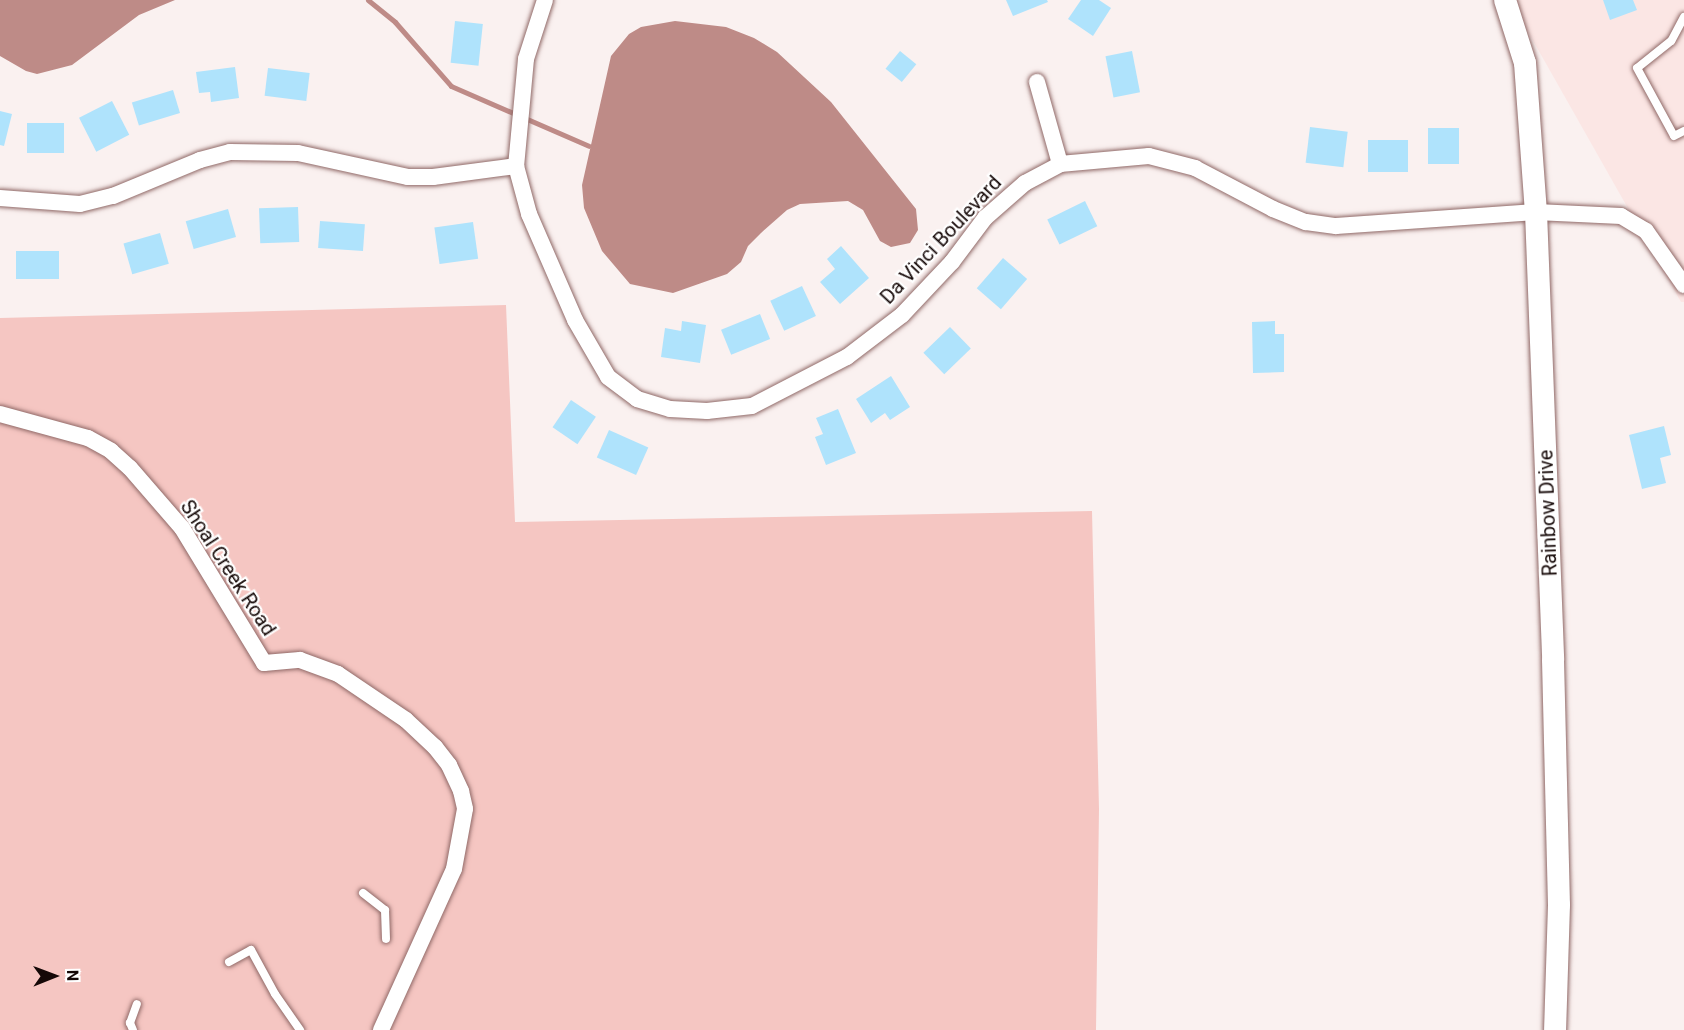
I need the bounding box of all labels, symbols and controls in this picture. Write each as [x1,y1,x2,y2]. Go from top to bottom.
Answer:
street label: Da Vinci Boulevard [875,171,1007,309]
street label: Rainbow Drive [1534,449,1562,577]
street label: Shoal Creek Road [175,496,281,640]
north arrow [24,946,84,1006]
text: N [63,970,82,981]

